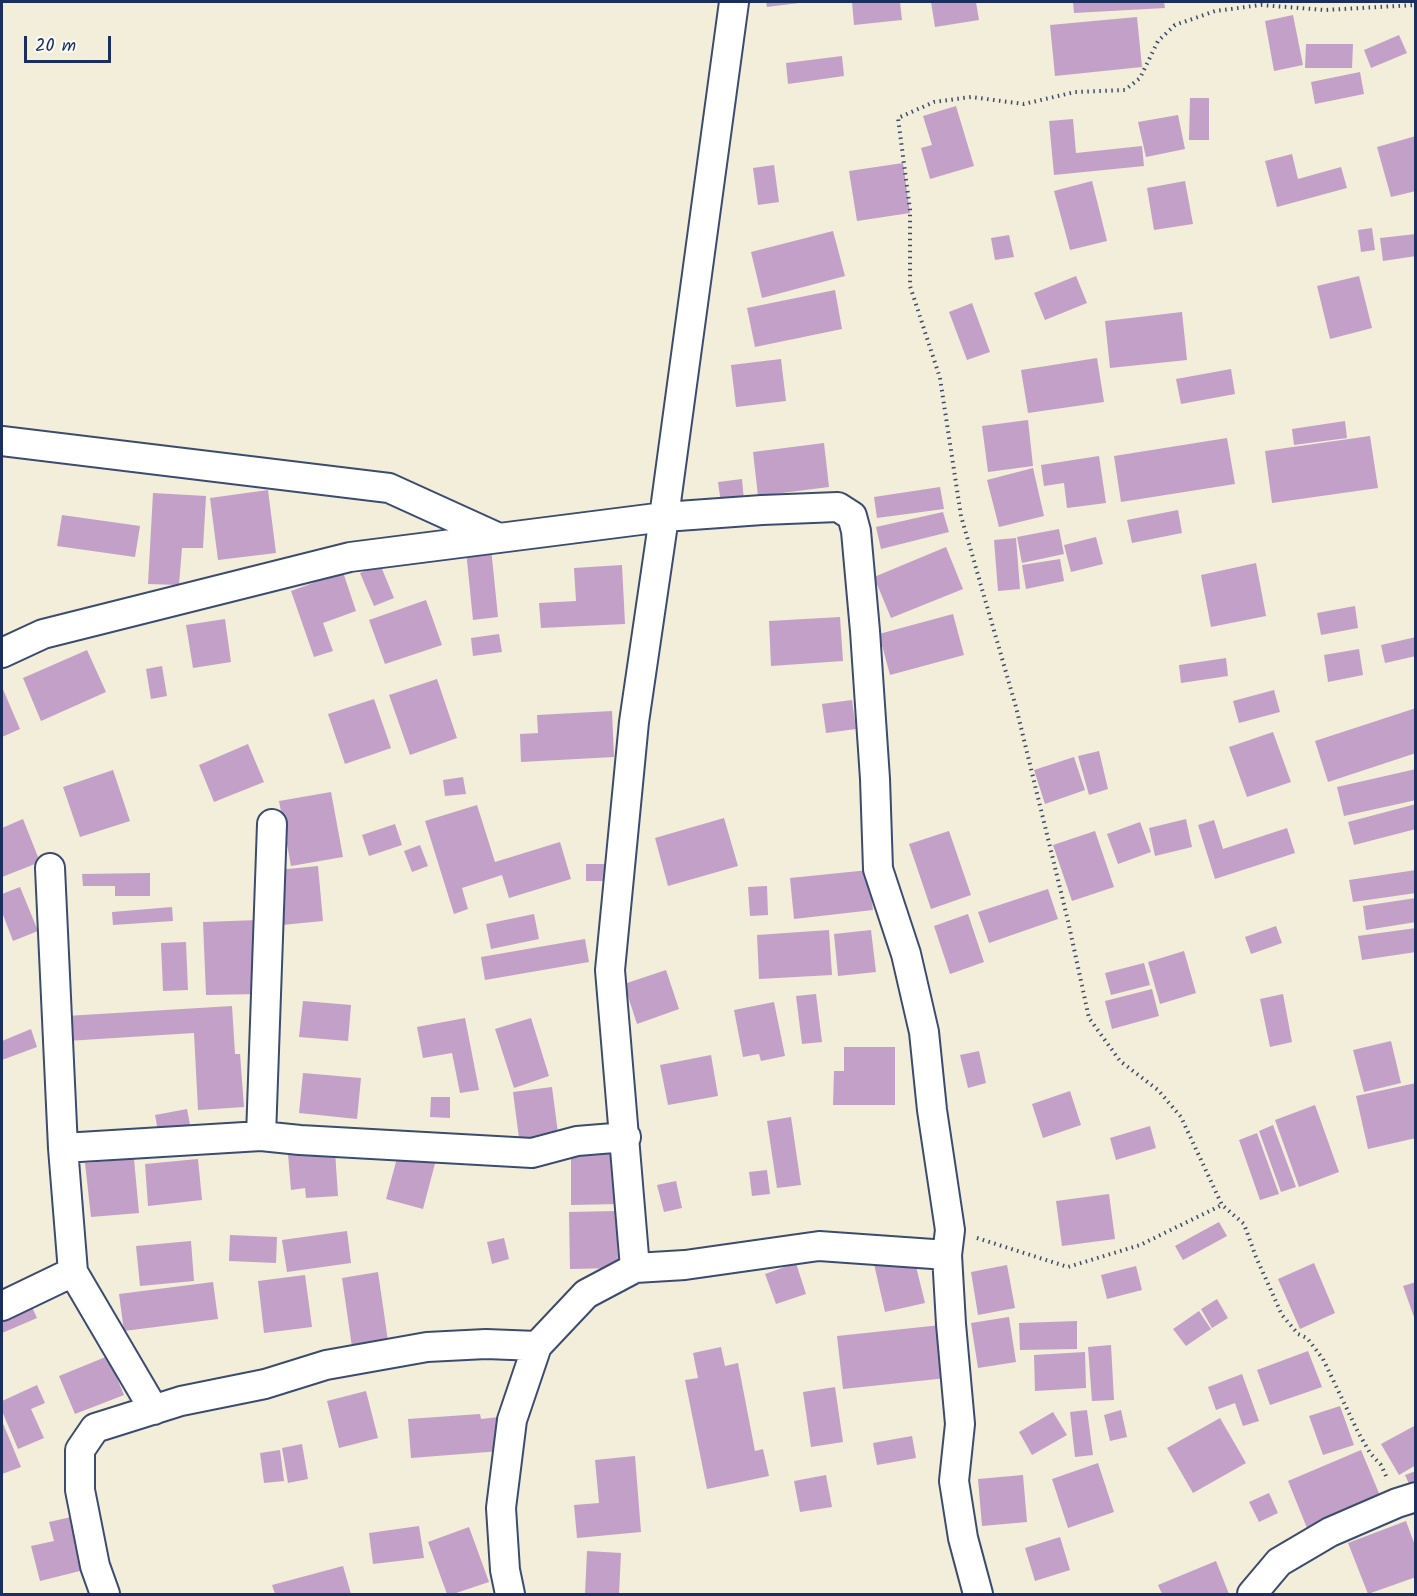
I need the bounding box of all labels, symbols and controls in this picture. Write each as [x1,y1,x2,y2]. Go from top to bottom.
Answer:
scale bar [27,24,114,62]
text: 20 m [35,32,76,61]

